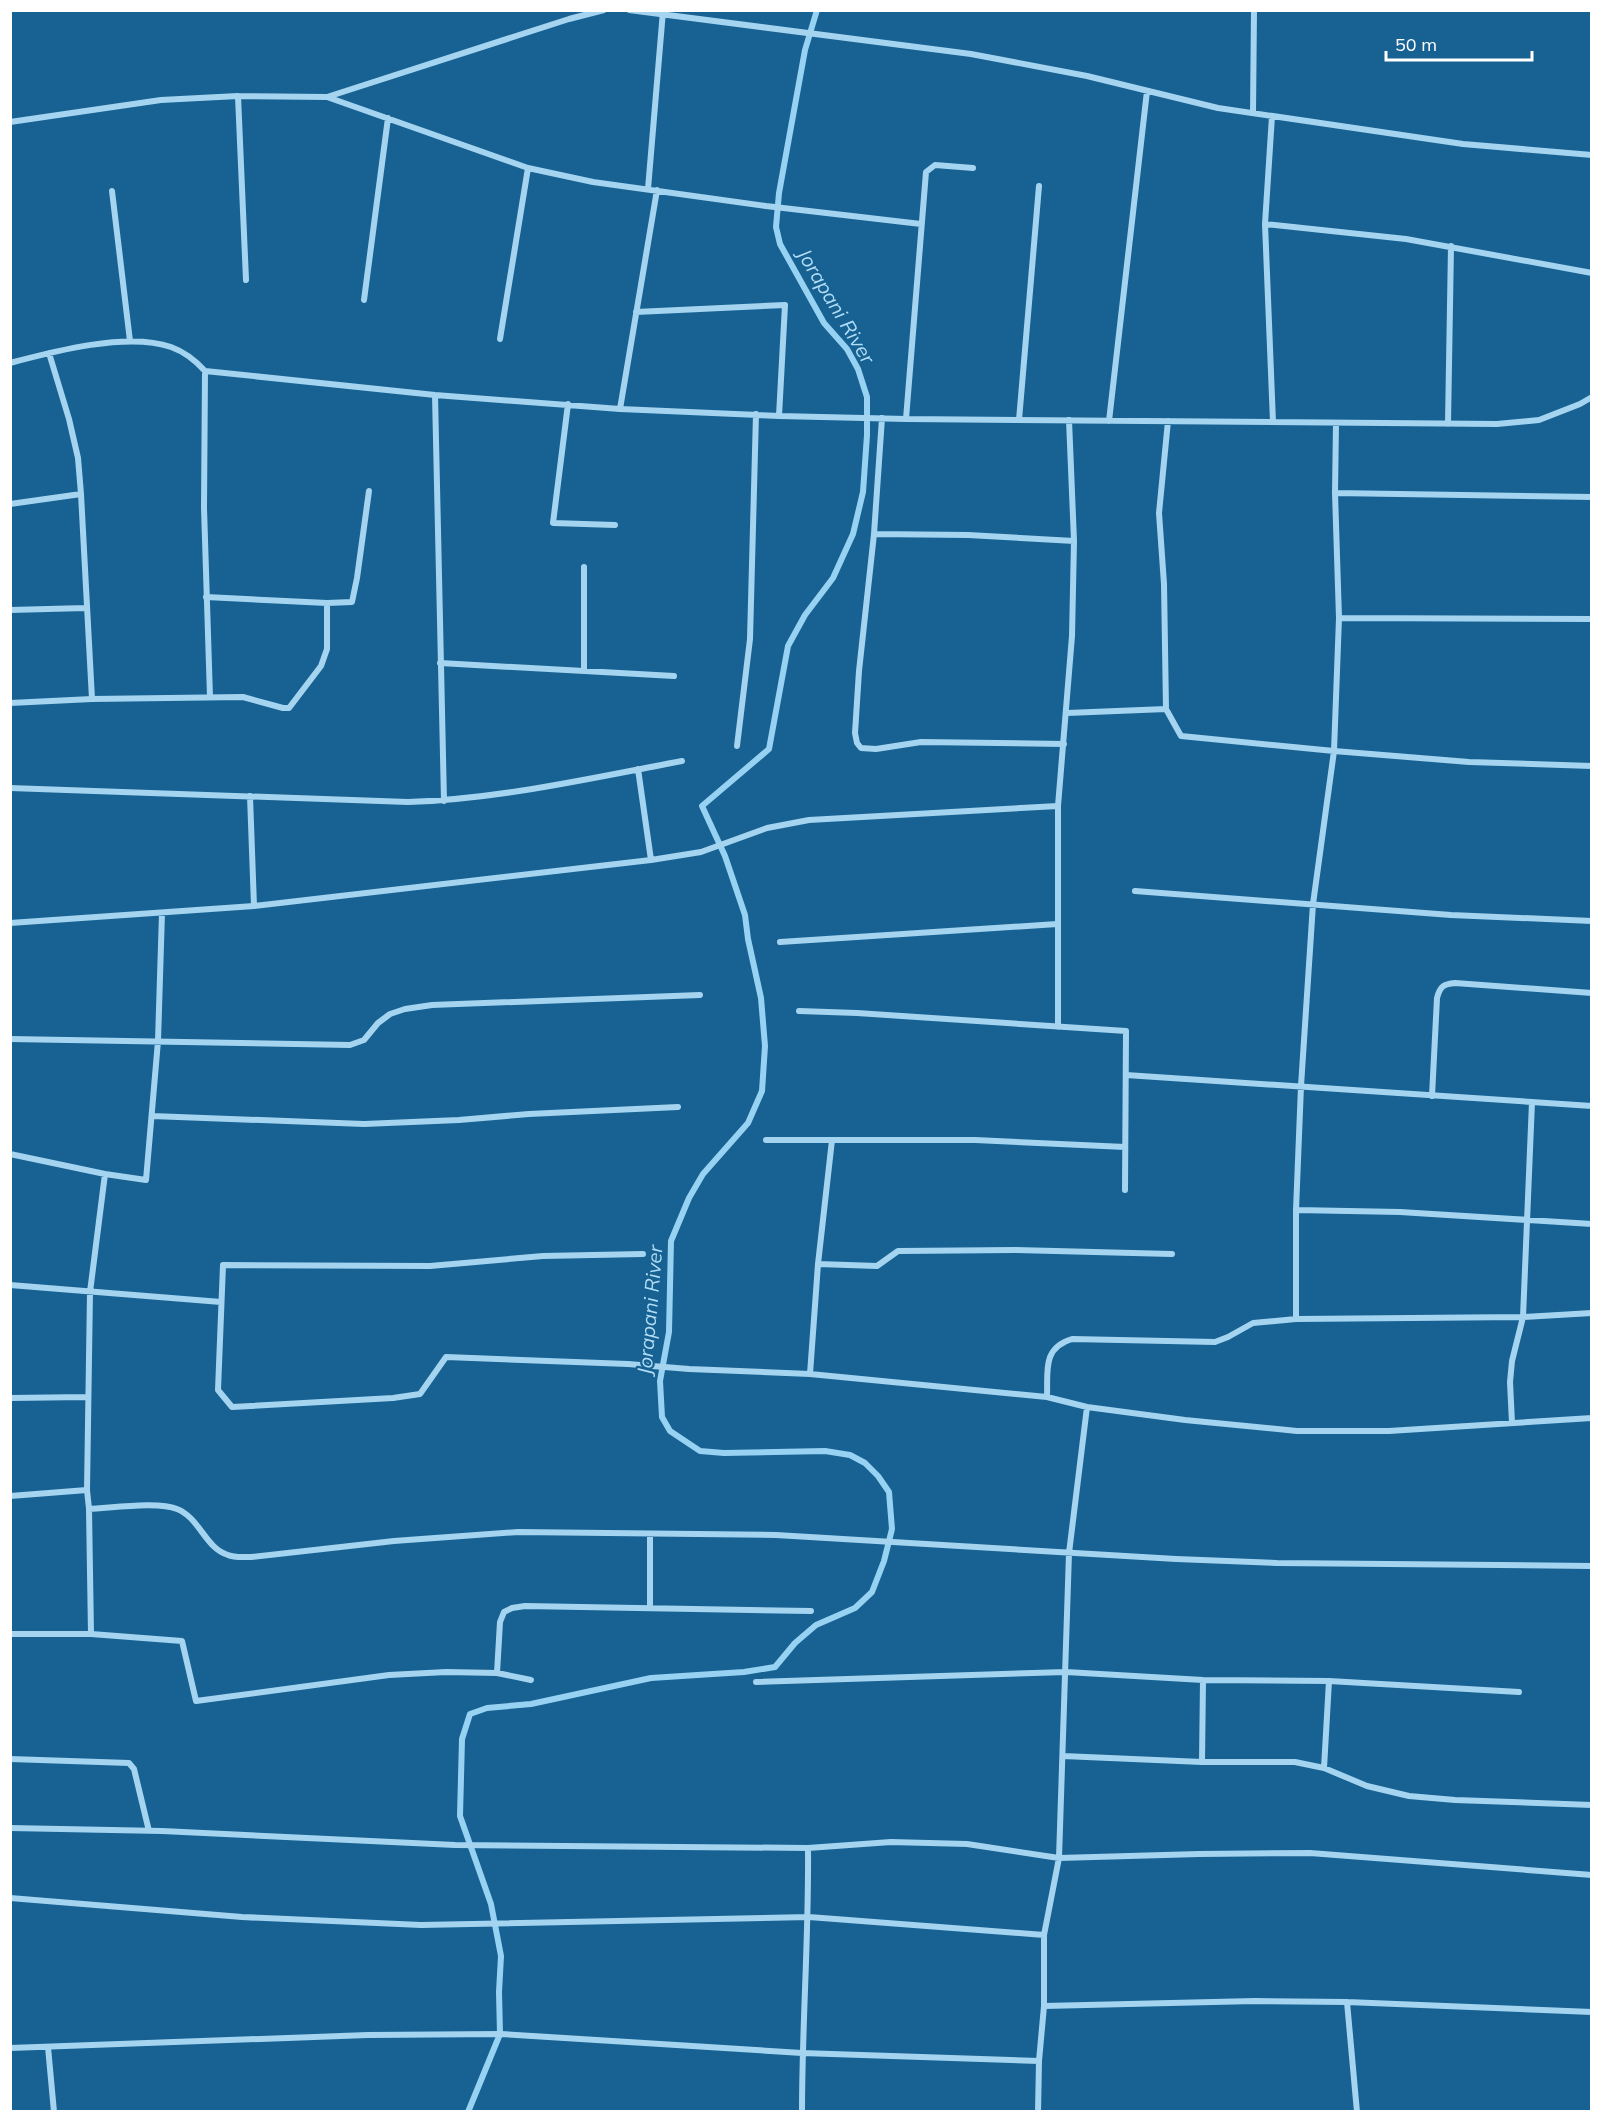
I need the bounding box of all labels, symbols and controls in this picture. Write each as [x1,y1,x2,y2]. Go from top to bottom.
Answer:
scale bar [1386,24,1532,62]
text: 50 m [1395,33,1437,56]
water label: Jorapani River [791,242,881,369]
water label: Jorapani River [631,1243,668,1378]

